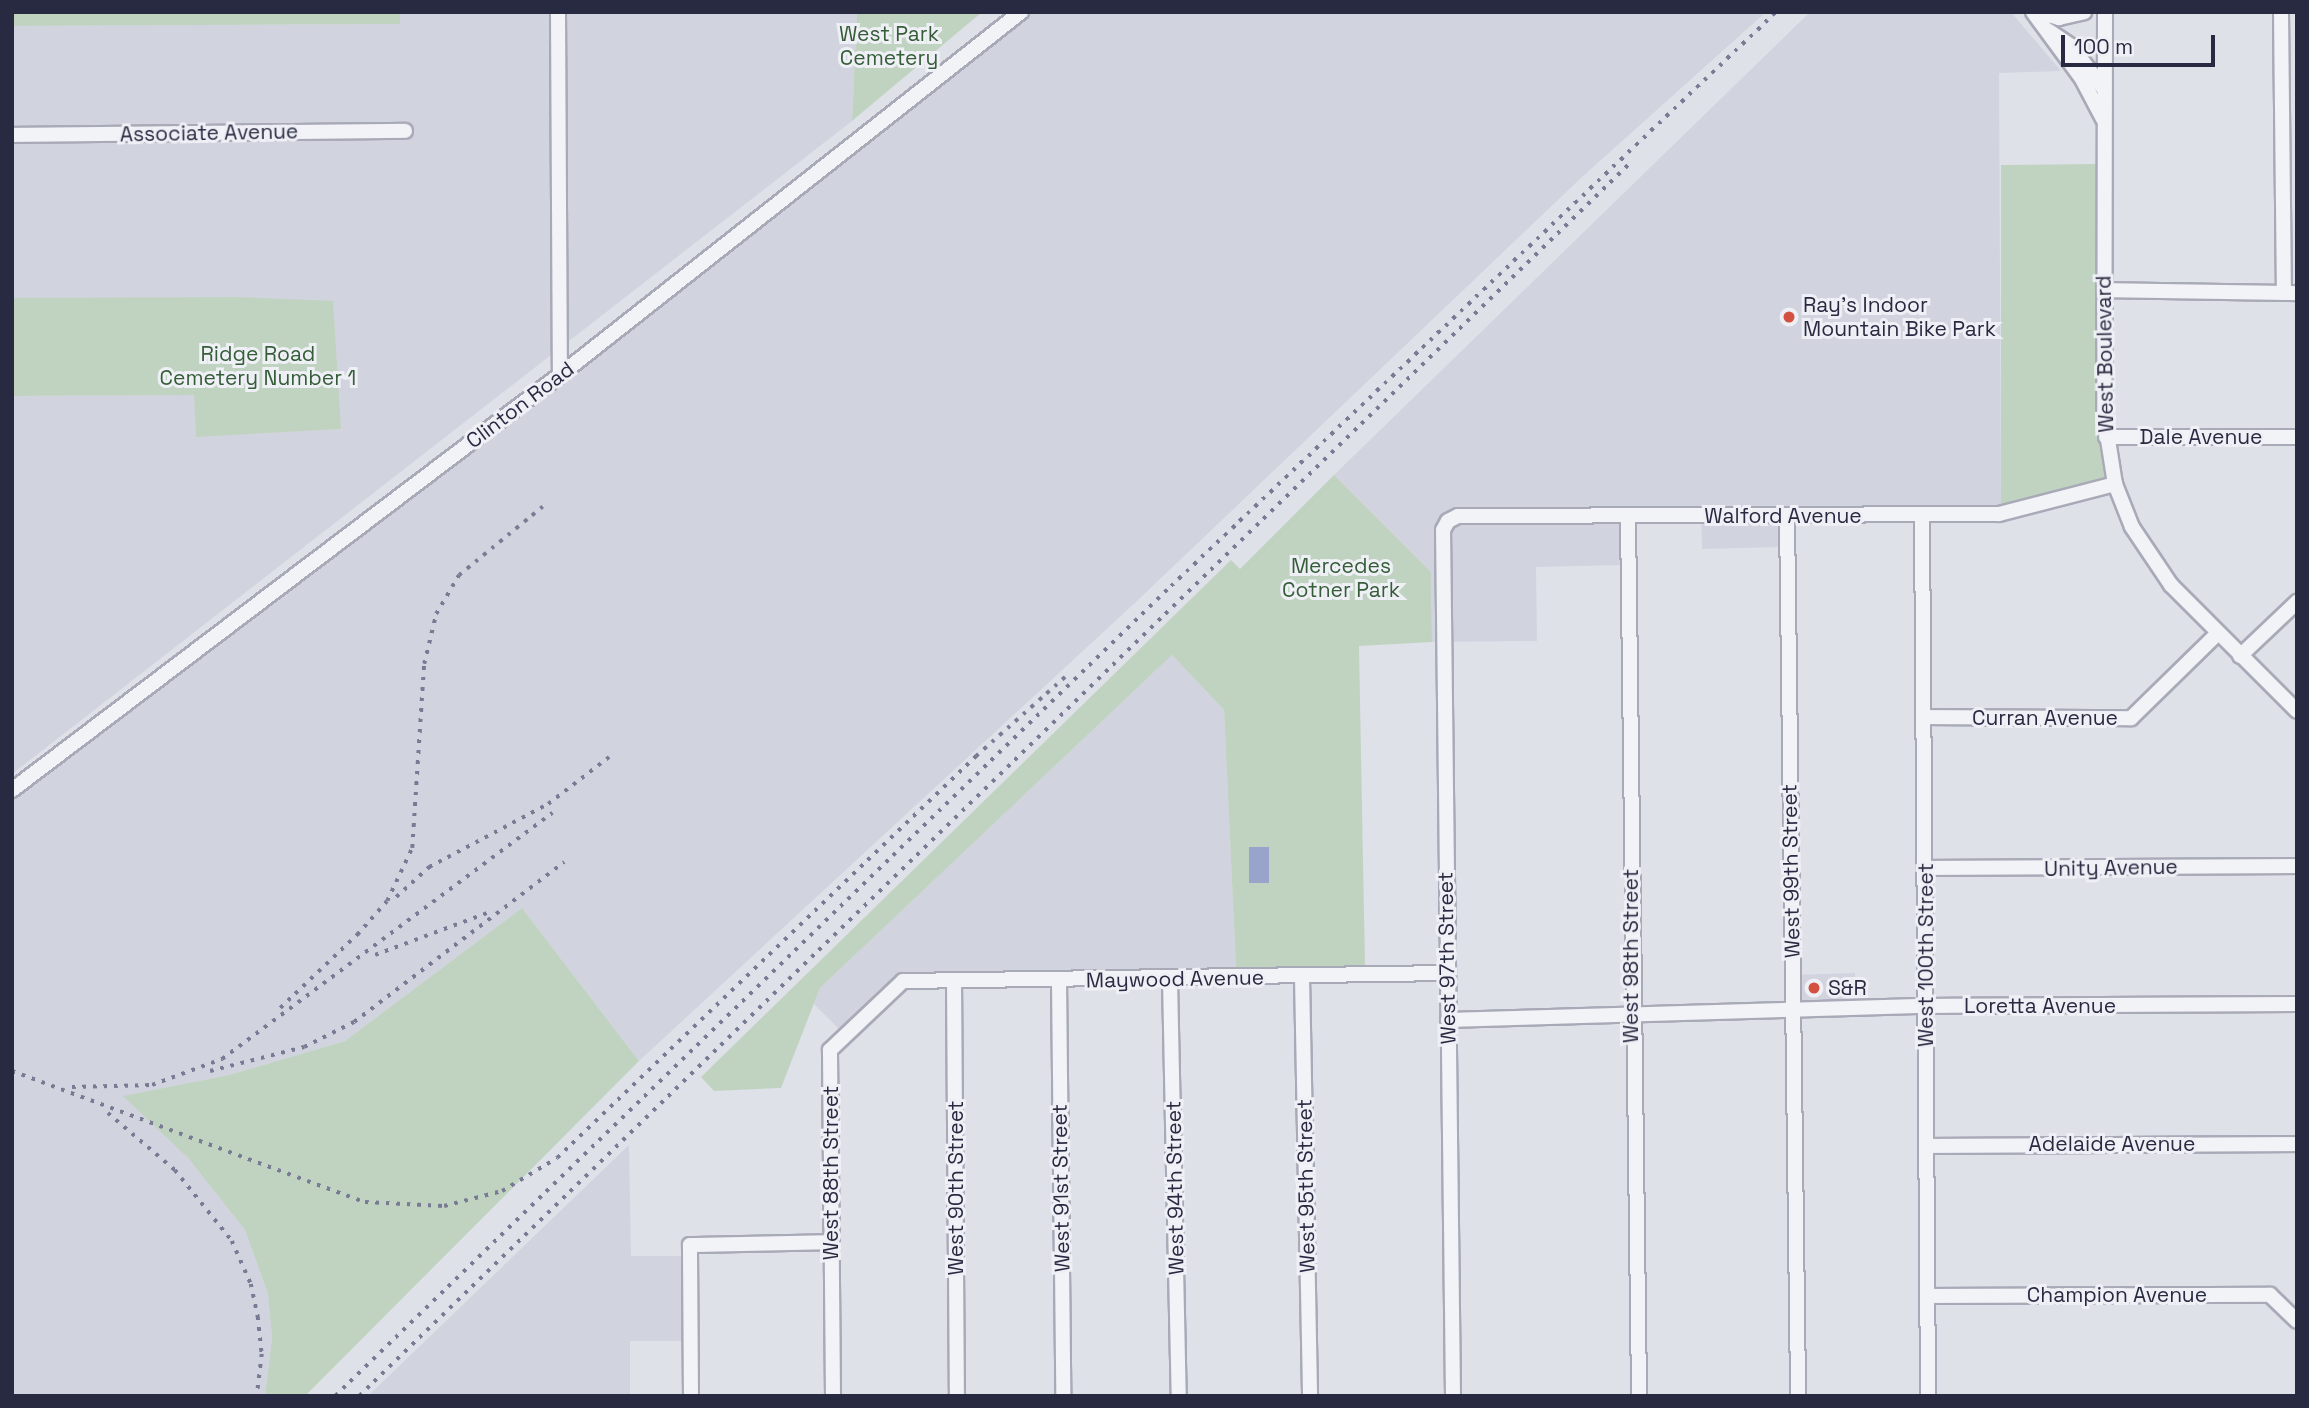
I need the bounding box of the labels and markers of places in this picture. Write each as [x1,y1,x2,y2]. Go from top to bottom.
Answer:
place label: Ray's Indoor Mountain Bike Park [1803,292,1996,342]
marker: Ray's Indoor Mountain Bike Park [1781,309,1797,325]
place label: S&R [1828,975,1867,1001]
marker: S&R [1806,980,1822,996]

